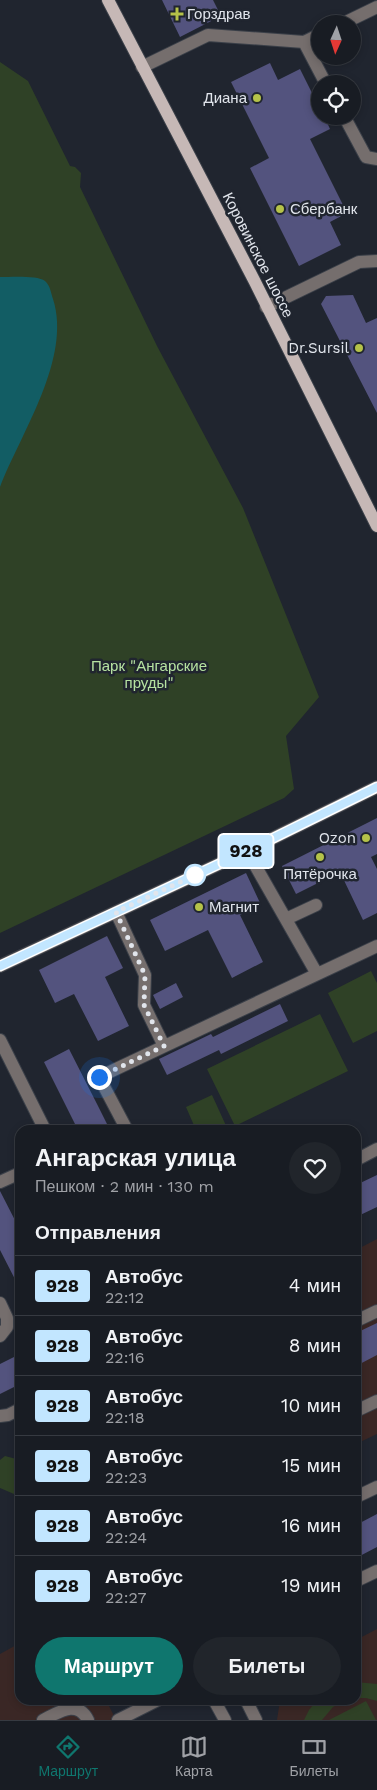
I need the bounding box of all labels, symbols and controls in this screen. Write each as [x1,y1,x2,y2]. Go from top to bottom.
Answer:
place label: Горздрав [187,5,251,23]
marker: Горздрав [171,8,183,20]
north arrow [311,15,361,65]
map controls [311,15,361,125]
button: locate [311,75,361,125]
place label: Диана [203,89,248,107]
marker: Диана [251,92,263,104]
street label: Коровинское шоссе [219,189,297,321]
place label: Сбербанк [290,200,358,218]
marker: Сбербанк [274,203,286,215]
place label: Dr.Sursil [288,339,349,357]
marker: Dr.Sursil [353,342,365,354]
park label: Парк "Ангарские пруды" [91,657,207,692]
place label: Ozon [319,829,356,847]
marker: Ozon [360,832,372,844]
line badge: 928 [217,835,275,867]
text: 928 [229,840,263,861]
marker: Пятёрочка [314,851,326,863]
unlabelled marker [184,864,206,886]
place label: Пятёрочка [283,865,357,883]
place label: Магнит [209,898,259,916]
marker: Магнит [193,901,205,913]
your location [87,1065,112,1090]
button: heart [289,1142,341,1194]
text: Ангарская улица [35,1144,236,1172]
text: Пешком · 2 мин · 130 m [35,1177,214,1196]
text: Отправления [35,1221,161,1244]
text: Автобус [105,1265,183,1288]
text: 4 мин [289,1274,341,1297]
text: 928 [46,1275,79,1296]
text: 22:12 [105,1288,144,1307]
text: Автобус [105,1325,183,1348]
text: 8 мин [289,1334,341,1357]
text: 928 [46,1335,79,1356]
text: 22:16 [105,1348,144,1367]
text: Автобус [105,1385,183,1408]
text: 10 мин [281,1394,341,1417]
text: 928 [46,1395,79,1416]
text: 22:18 [105,1408,145,1427]
text: Автобус [105,1445,183,1468]
text: 15 мин [282,1454,341,1477]
text: 928 [46,1455,79,1476]
text: 22:23 [105,1468,147,1487]
text: Автобус [105,1505,183,1528]
text: 16 мин [281,1514,341,1537]
text: 928 [46,1515,79,1536]
text: 22:24 [105,1528,147,1547]
text: Автобус [105,1565,183,1588]
text: 19 мин [281,1574,341,1597]
text: 928 [46,1575,79,1596]
text: 22:27 [105,1588,146,1607]
button: Маршрут [35,1637,183,1695]
button: Билеты [193,1637,341,1695]
tab: Маршрут [38,1733,98,1779]
tab: Карта [175,1733,213,1779]
tab: Билеты [290,1733,339,1779]

